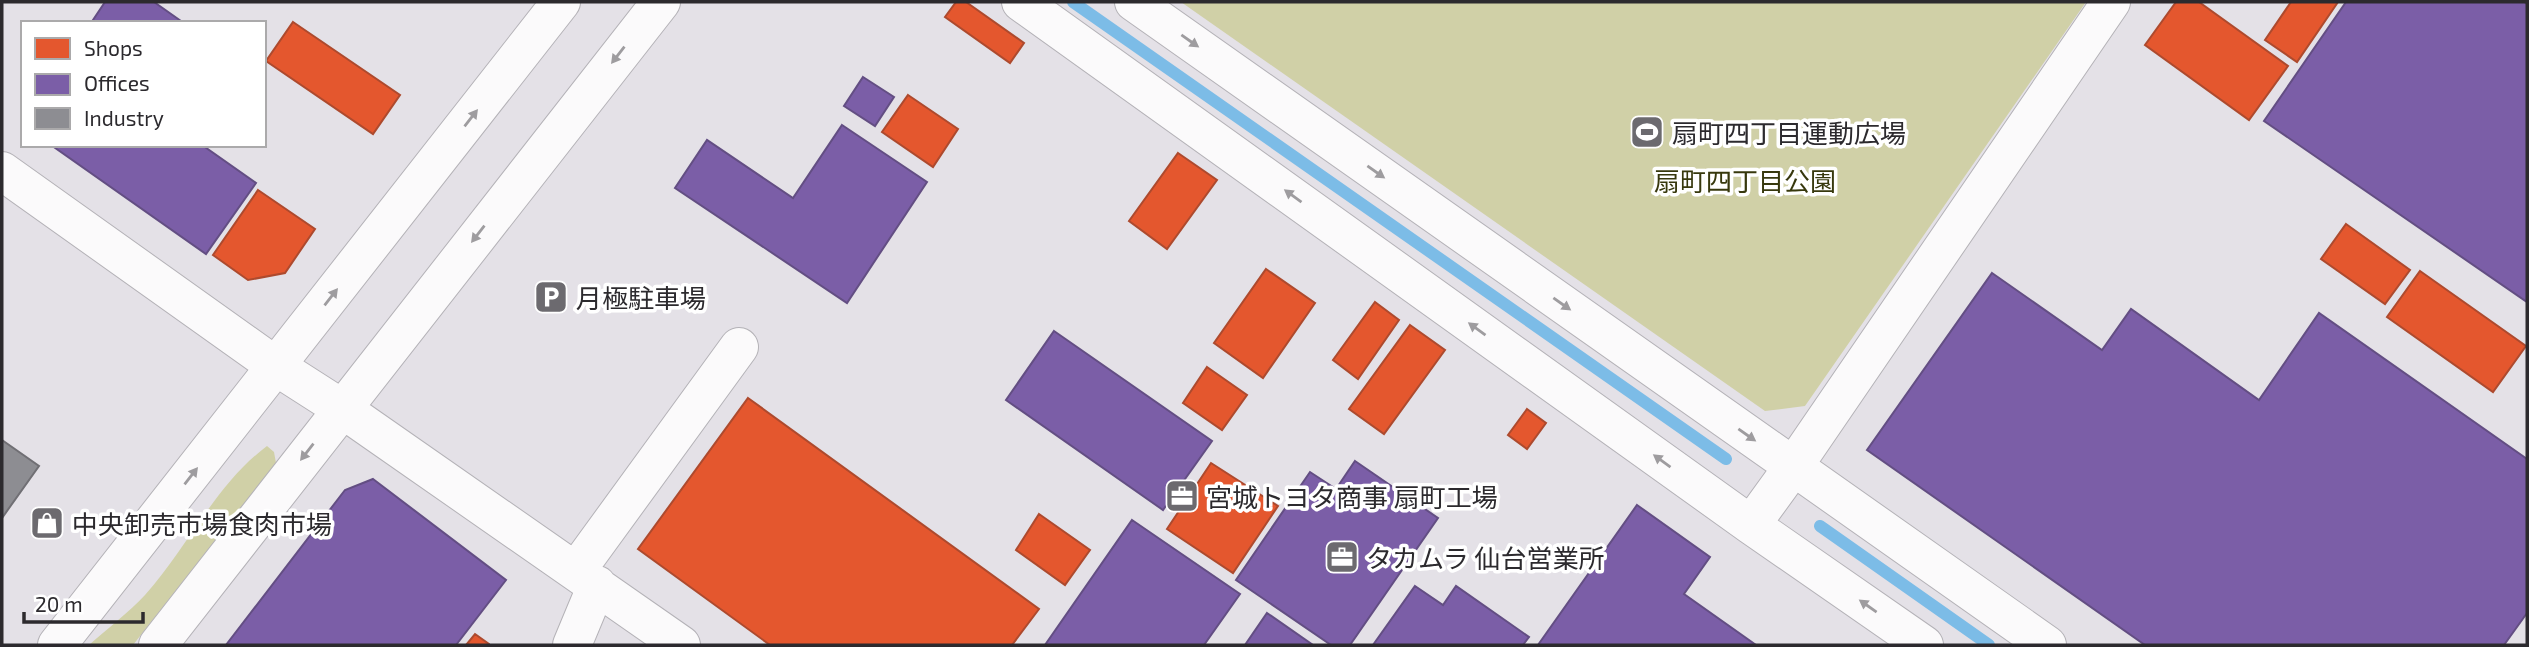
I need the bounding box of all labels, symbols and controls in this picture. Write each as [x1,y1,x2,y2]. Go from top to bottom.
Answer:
legend [21,21,266,147]
one-way arrow [1181,34,1199,48]
text: Shops [84,35,143,60]
one-way arrow [611,46,626,64]
text: Offices [84,70,150,95]
text: Industry [84,105,164,130]
one-way arrow [463,109,478,127]
sports icon: 扇町四丁目運動広場 [1628,113,1666,151]
place label: 扇町四丁目運動広場 [1672,117,1906,148]
one-way arrow [1367,165,1385,179]
park label: 扇町四丁目公園 [1654,165,1836,196]
one-way arrow [1284,189,1302,203]
one-way arrow [470,225,485,243]
parking icon: 月極駐車場 [532,278,570,316]
place label: 月極駐車場 [576,282,706,313]
one-way arrow [324,289,339,307]
one-way arrow [1553,297,1571,311]
one-way arrow [1468,322,1487,336]
one-way arrow [1738,428,1756,442]
one-way arrow [301,443,315,461]
one-way arrow [1653,454,1671,468]
one-way arrow [183,468,198,486]
office icon: 宮城トヨタ商事 扇町工場 [1163,477,1201,515]
place label: 宮城トヨタ商事 扇町工場 [1206,481,1498,512]
shop icon: 中央卸売市場食肉市場 [28,504,66,542]
place label: 中央卸売市場食肉市場 [72,508,332,539]
office icon: タカムラ 仙台営業所 [1323,538,1361,576]
place label: タカムラ 仙台営業所 [1366,542,1605,573]
scale bar [24,580,144,624]
text: 20 m [35,591,83,616]
one-way arrow [1859,599,1877,613]

